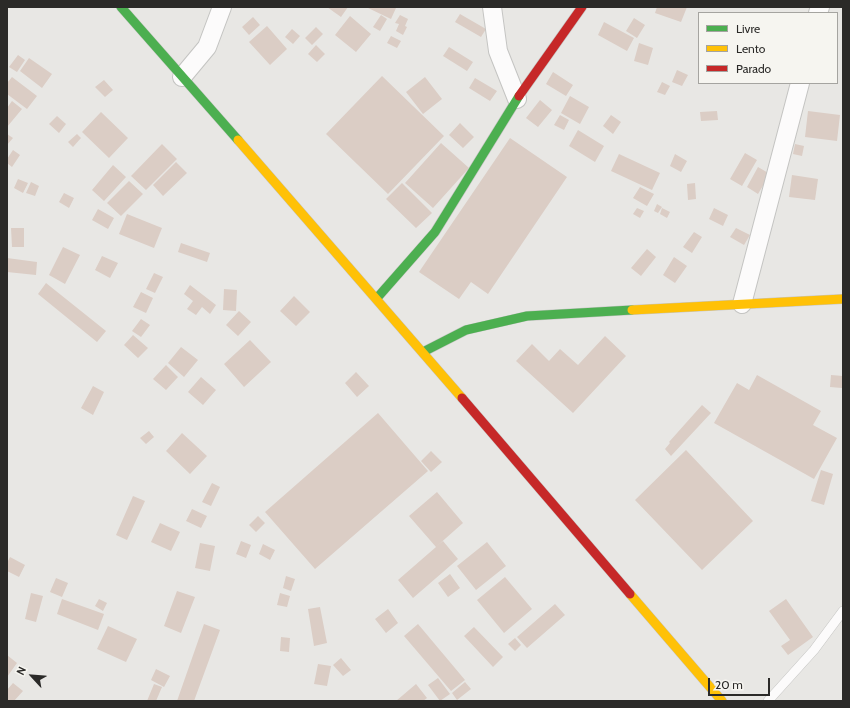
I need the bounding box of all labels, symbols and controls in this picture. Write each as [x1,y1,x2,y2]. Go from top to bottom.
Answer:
legend [698,12,838,84]
text: Livre [736,21,760,36]
text: Lento [736,41,765,56]
text: Parado [736,61,771,76]
north arrow [12,656,52,696]
text: N [13,664,29,677]
scale bar [710,670,772,696]
text: 20 m [715,677,743,692]

